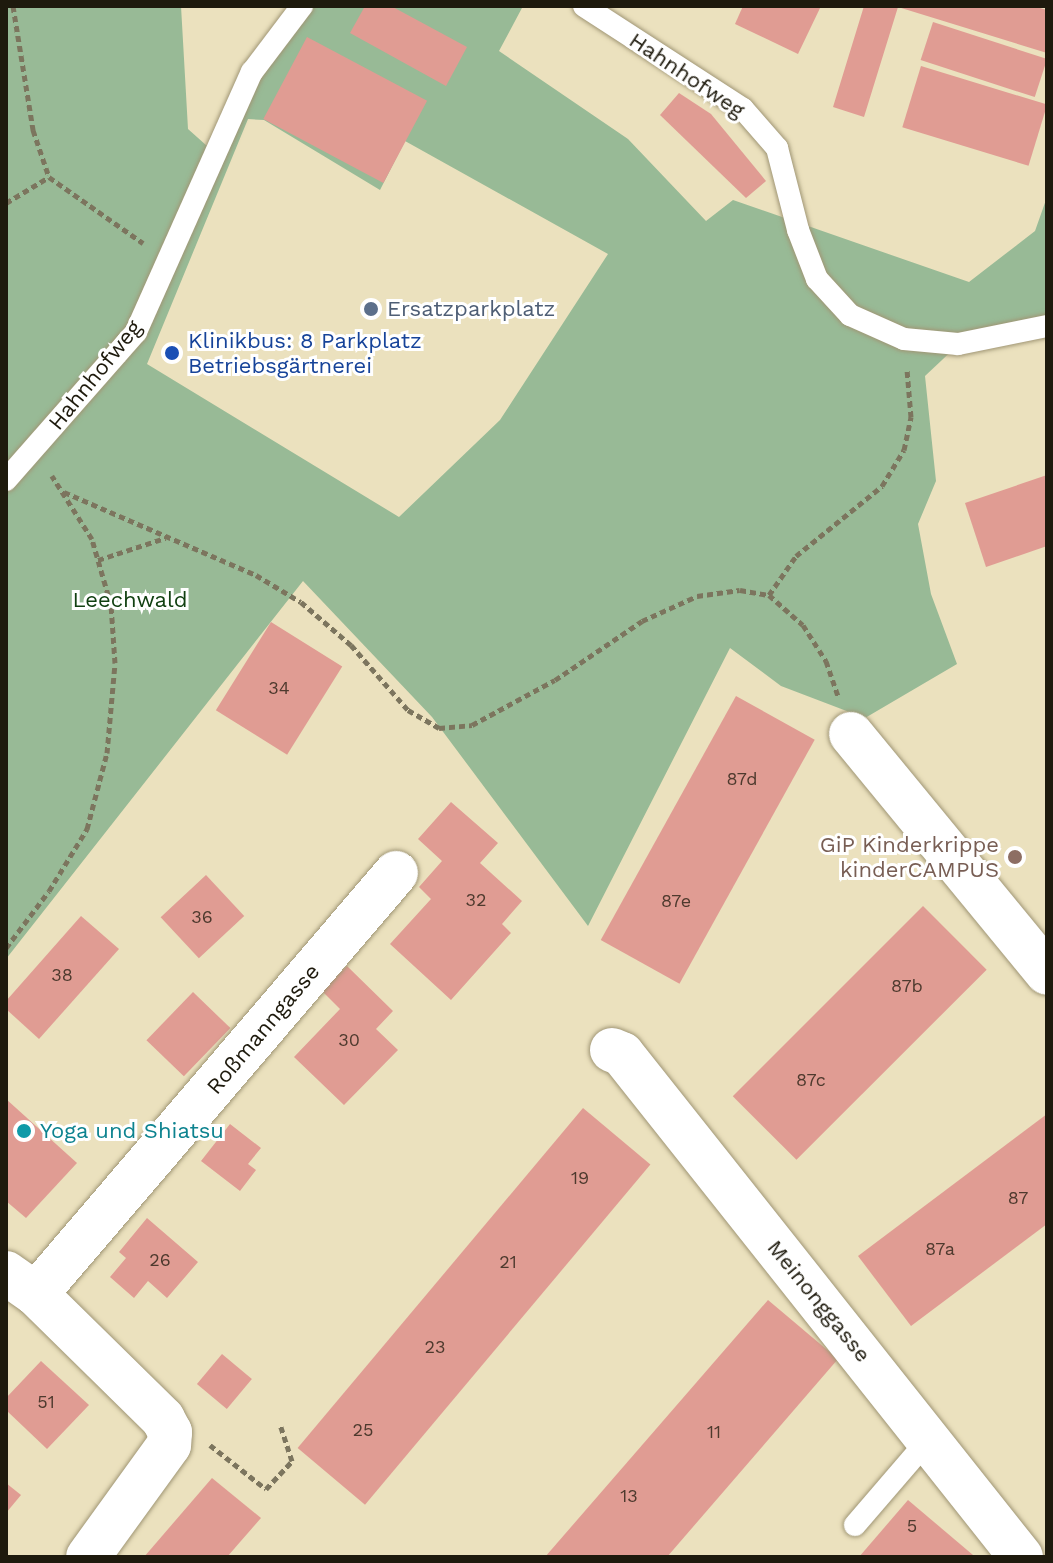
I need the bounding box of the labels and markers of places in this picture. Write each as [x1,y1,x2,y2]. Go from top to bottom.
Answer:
place label: Ersatzparkplatz [387,296,555,322]
marker: Ersatzparkplatz [362,300,380,318]
place label: Klinikbus: 8 Parkplatz Betriebsgärtnerei [188,327,422,378]
marker: Klinikbus: 8 Parkplatz Betriebsgärtnerei [163,344,181,362]
place label: GiP Kinderkrippe kinderCAMPUS [819,831,999,882]
marker: GiP Kinderkrippe kinderCAMPUS [1006,848,1024,866]
place label: Yoga und Shiatsu [40,1118,224,1144]
marker: Yoga und Shiatsu [15,1122,33,1140]

